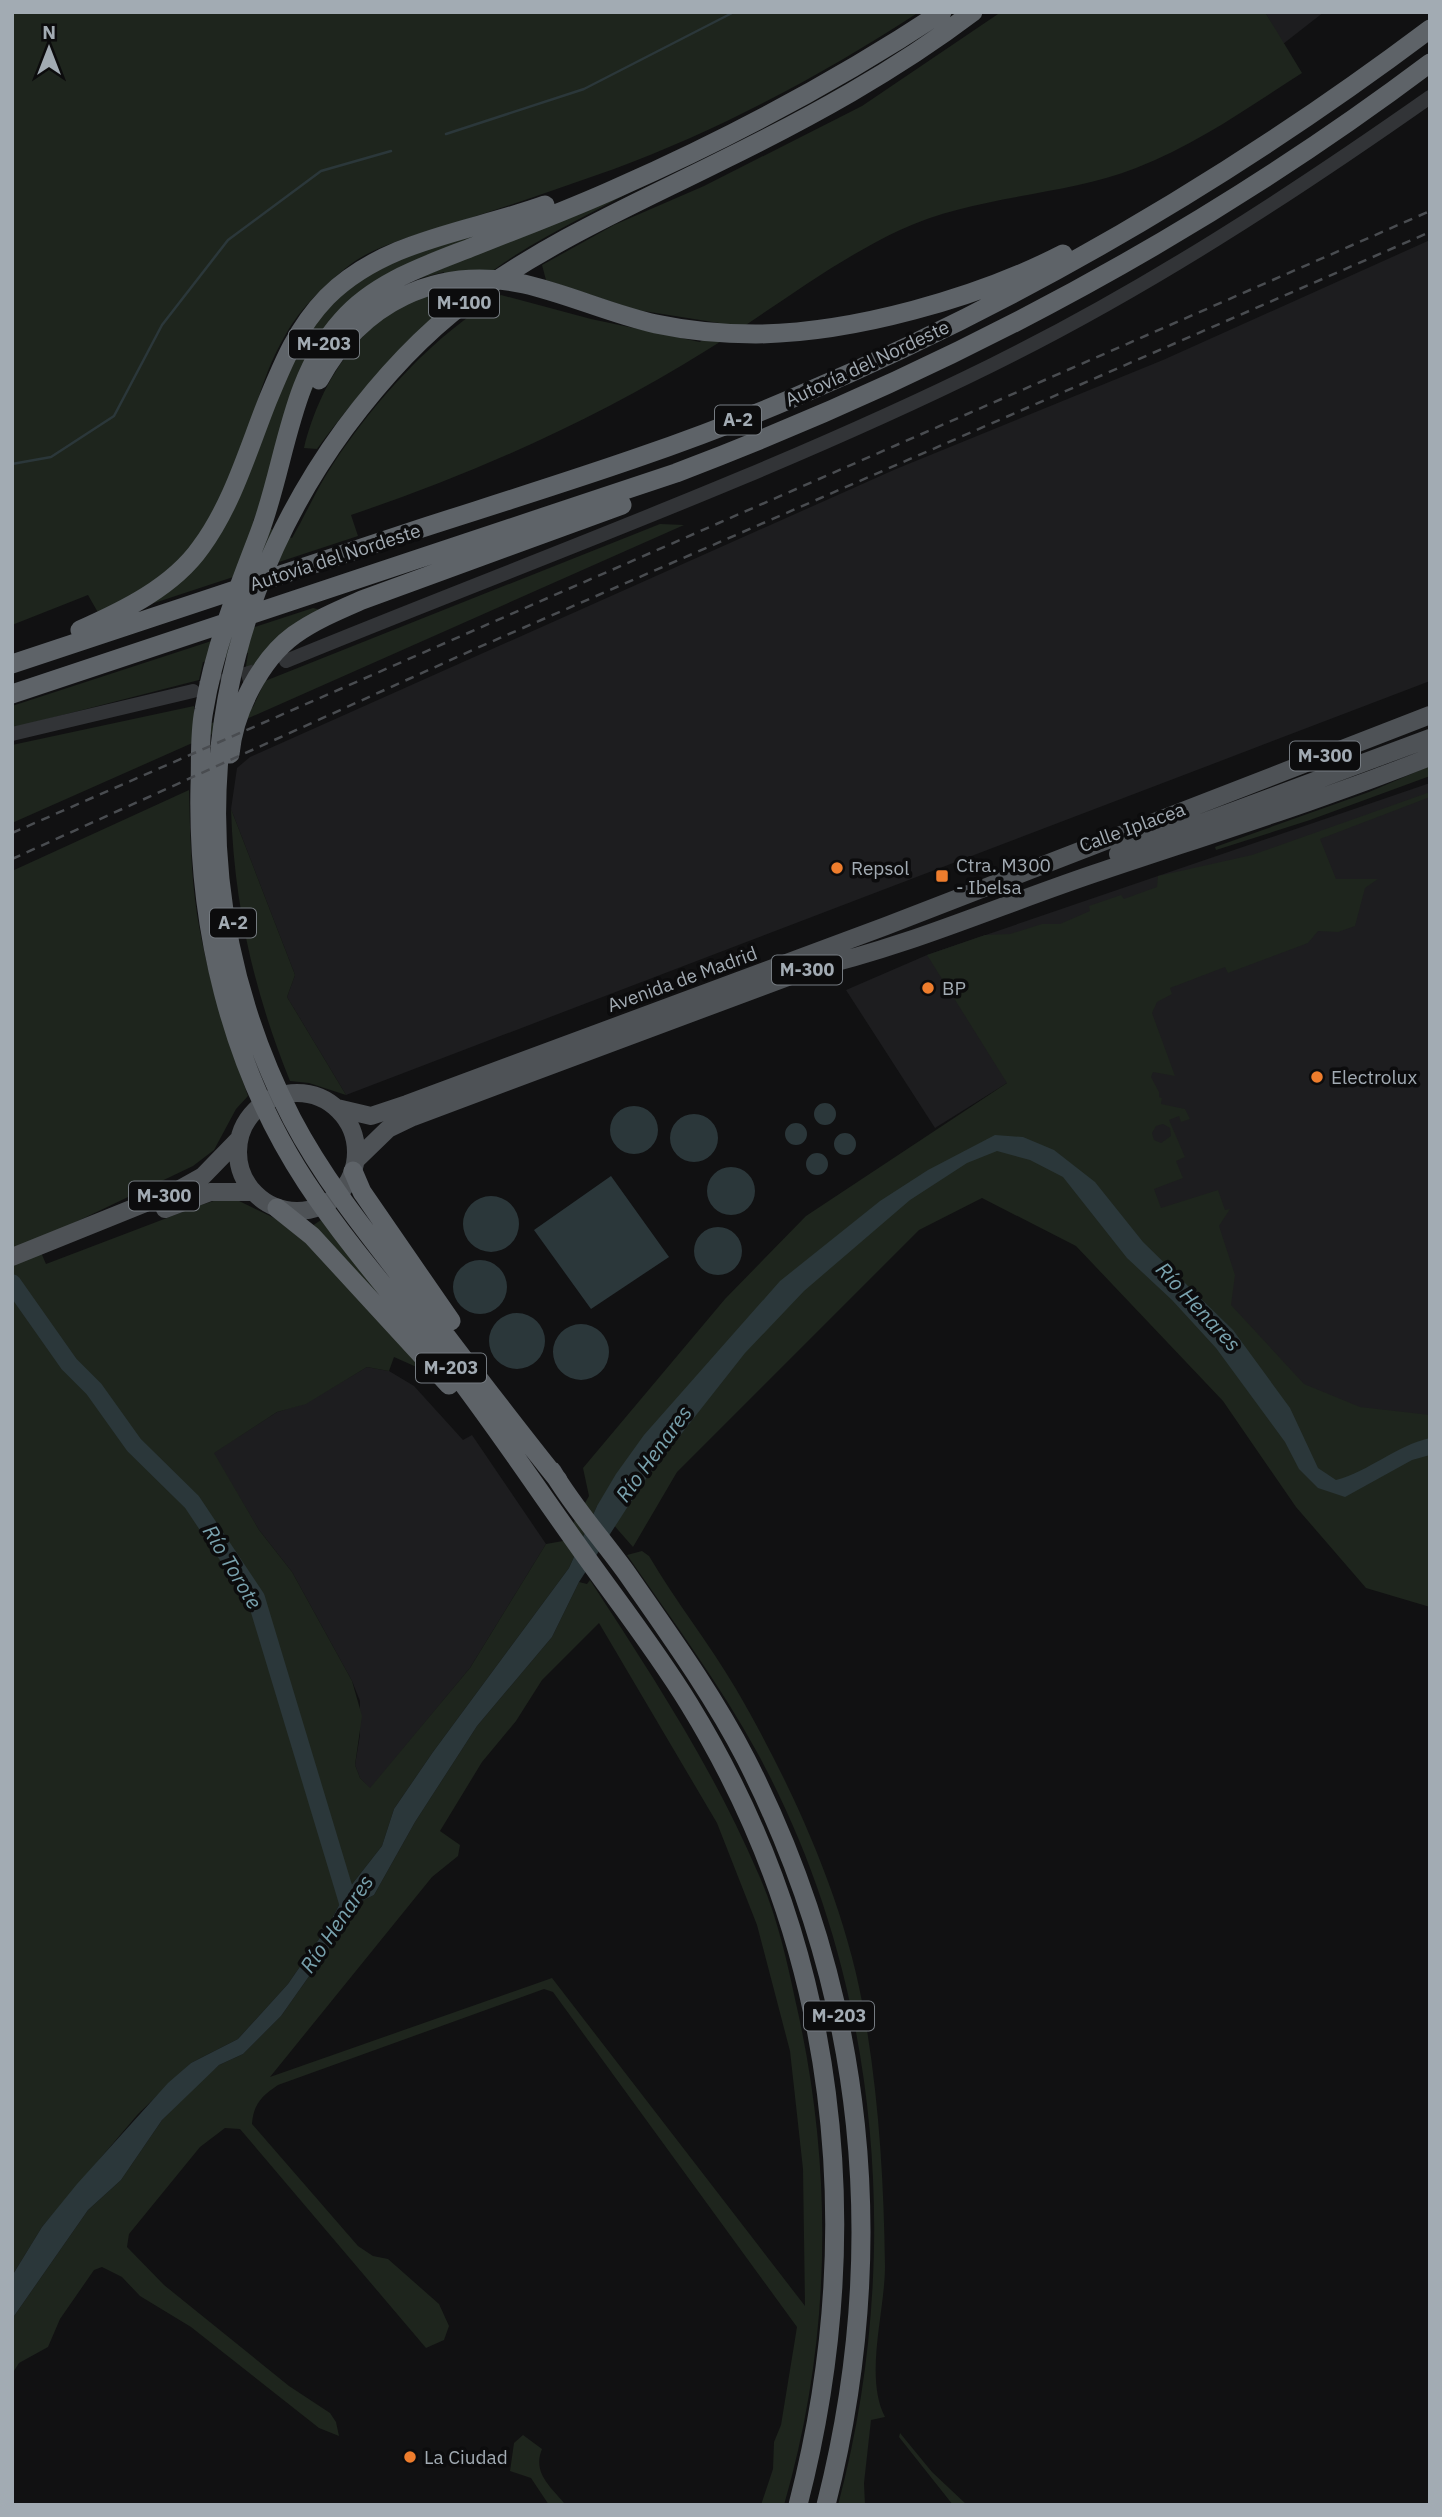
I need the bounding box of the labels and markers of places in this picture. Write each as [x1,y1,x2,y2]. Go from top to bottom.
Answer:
place label: Ctra. M300 - Ibelsa [956,853,1051,899]
place label: Repsol [851,856,909,880]
marker: Repsol [829,860,845,876]
marker: Ctra. M300 - Ibelsa [934,868,950,884]
place label: BP [942,976,966,1000]
marker: BP [920,980,936,996]
place label: Electrolux [1331,1065,1417,1089]
marker: Electrolux [1309,1069,1325,1085]
place label: La Ciudad [424,2445,508,2469]
marker: La Ciudad [402,2449,418,2465]

